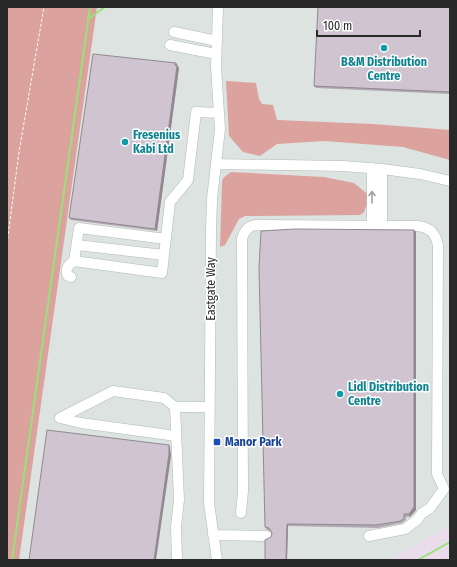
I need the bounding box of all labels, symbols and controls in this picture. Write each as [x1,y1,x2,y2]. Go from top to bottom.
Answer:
scale bar [317,12,420,38]
text: 100 m [323,19,352,33]
marker: B&M Distribution Centre [379,43,389,53]
place label: B&M Distribution Centre [341,55,427,83]
place label: Fresenius Kabi Ltd [133,128,181,156]
marker: Fresenius Kabi Ltd [120,137,130,147]
one-way arrow [368,191,376,204]
street label: Eastgate Way [204,257,218,321]
place label: Lidl Distribution Centre [348,380,429,408]
marker: Lidl Distribution Centre [335,389,345,399]
place label: Manor Park [225,435,283,449]
marker: Manor Park [212,437,222,447]

